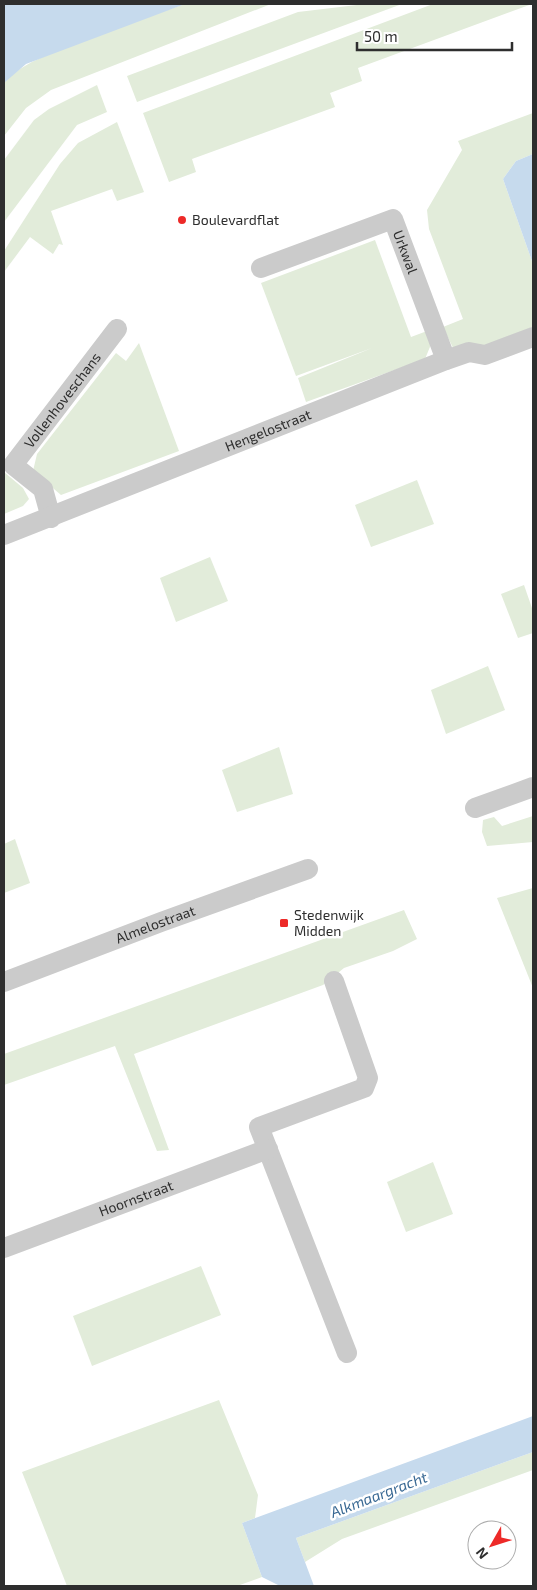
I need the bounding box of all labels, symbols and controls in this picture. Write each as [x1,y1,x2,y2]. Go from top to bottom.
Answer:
scale bar [357,20,512,52]
text: 50 m [364,27,398,45]
place label: Boulevardflat [192,211,279,228]
marker: Boulevardflat [176,214,188,226]
street label: Urkwal [390,228,422,277]
street label: Vollenhoveschans [20,349,104,451]
street label: Hengelostraat [222,405,313,455]
street label: Almelostraat [113,901,197,947]
place label: Stedenwijk Midden [294,906,364,939]
marker: Stedenwijk Midden [278,917,290,929]
street label: Hoornstraat [96,1176,175,1220]
water label: Alkmaargracht [327,1467,430,1521]
north arrow [467,1520,517,1570]
text: N [472,1544,491,1563]

